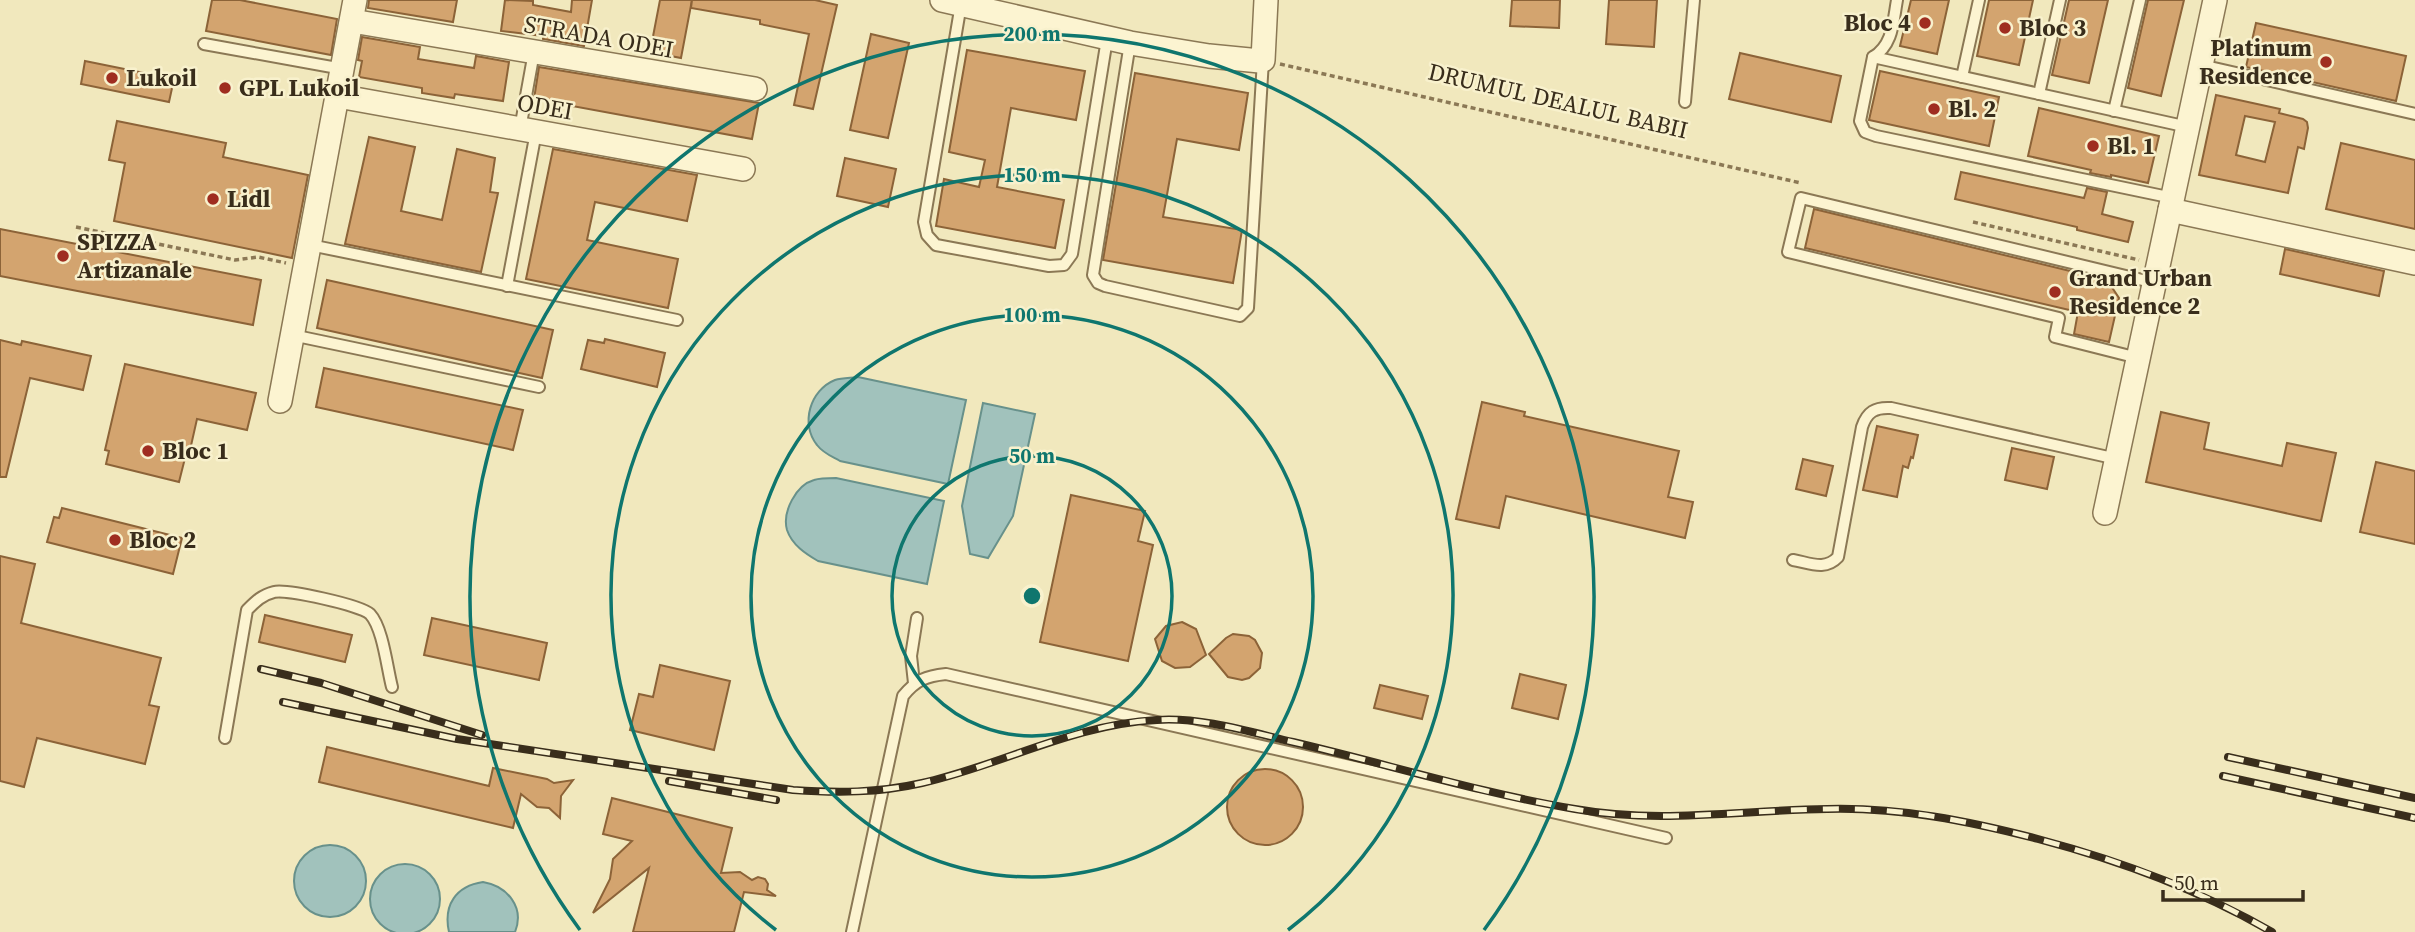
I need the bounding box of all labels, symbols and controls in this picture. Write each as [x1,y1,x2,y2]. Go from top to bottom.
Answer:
place label: Bloc 4 [1844,6,1911,39]
street label: STRADA ODEI [522,7,676,66]
place label: Bloc 3 [2019,11,2086,44]
marker: Bloc 4 [1917,15,1933,31]
text: 200 m [1003,19,1061,48]
marker: Bloc 3 [1997,20,2013,36]
place label: Platinum Residence [2199,31,2312,92]
marker: Platinum Residence [2318,54,2334,70]
street label: DRUMUL DEALUL BABII [1425,55,1691,146]
place label: Lukoil [126,61,197,94]
marker: Lukoil [104,70,120,86]
place label: GPL Lukoil [239,71,360,104]
marker: GPL Lukoil [217,80,233,96]
street label: ODEI [515,85,576,128]
place label: Bl. 2 [1948,92,1996,125]
marker: Bl. 2 [1926,101,1942,117]
place label: Bl. 1 [2107,129,2155,162]
marker: Bl. 1 [2085,138,2101,154]
text: 150 m [1003,160,1061,189]
place label: Lidl [227,182,271,215]
marker: Lidl [205,191,221,207]
place label: SPIZZA Artizanale [77,225,192,286]
marker: SPIZZA Artizanale [55,248,71,264]
place label: Grand Urban Residence 2 [2069,261,2212,322]
marker: Grand Urban Residence 2 [2047,284,2063,300]
text: 100 m [1003,300,1061,329]
place label: Bloc 1 [162,434,229,467]
text: 50 m [1009,441,1055,470]
marker: Bloc 1 [140,443,156,459]
place label: Bloc 2 [129,523,196,556]
marker: Bloc 2 [107,532,123,548]
centre of rings [1020,584,1044,608]
scale bar [2163,858,2303,902]
text: 50 m [2174,868,2219,897]

